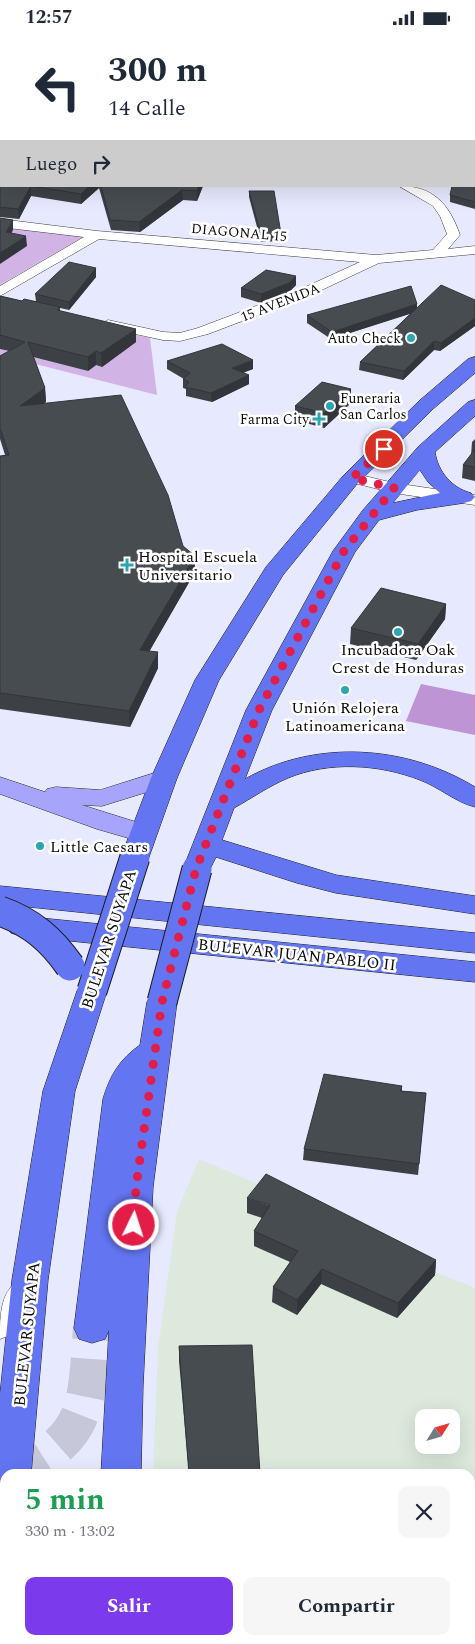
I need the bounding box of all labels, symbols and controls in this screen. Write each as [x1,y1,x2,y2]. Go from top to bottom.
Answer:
text: 12:57 [25,3,73,32]
text: 300 m [108,44,207,97]
icon: left [25,55,90,120]
text: 14 Calle [108,92,186,125]
text: Luego [25,150,77,179]
icon: right [87,150,115,178]
street label: DIAGONAL 15 [190,218,288,247]
street label: 15 AVENIDA [237,277,324,327]
place label: Auto Check [327,328,401,349]
marker: Auto Check [405,332,417,344]
place label: Funeraria San Carlos [340,388,407,425]
marker: Funeraria San Carlos [324,400,336,412]
place label: Farma City [240,409,310,430]
marker: Farma City [313,413,325,425]
pin [363,428,405,470]
icon: arrive [370,435,398,463]
place label: Hospital Escuela Universitario [138,545,257,587]
marker: Hospital Escuela Universitario [120,558,134,572]
marker: Incubadora Oak Crest de Honduras [392,626,404,638]
place label: Incubadora Oak Crest de Honduras [332,638,464,680]
marker: Unión Relojera Latinoamericana [339,684,351,696]
place label: Unión Relojera Latinoamericana [285,696,405,738]
place label: Little Caesars [50,835,148,859]
marker: Little Caesars [34,840,46,852]
street label: BULEVAR SUYAPA [75,867,143,1012]
street label: BULEVAR JUAN PABLO II [197,933,397,977]
position arrow [107,1198,159,1250]
street label: BULEVAR SUYAPA [7,1261,47,1408]
north arrow [415,1409,460,1454]
map controls [415,1409,460,1454]
text: 5 min [25,1477,105,1523]
button: close [398,1486,450,1538]
text: 330 m · 13:02 [25,1519,115,1543]
button: Salir [25,1577,233,1635]
button: Compartir [243,1577,450,1635]

